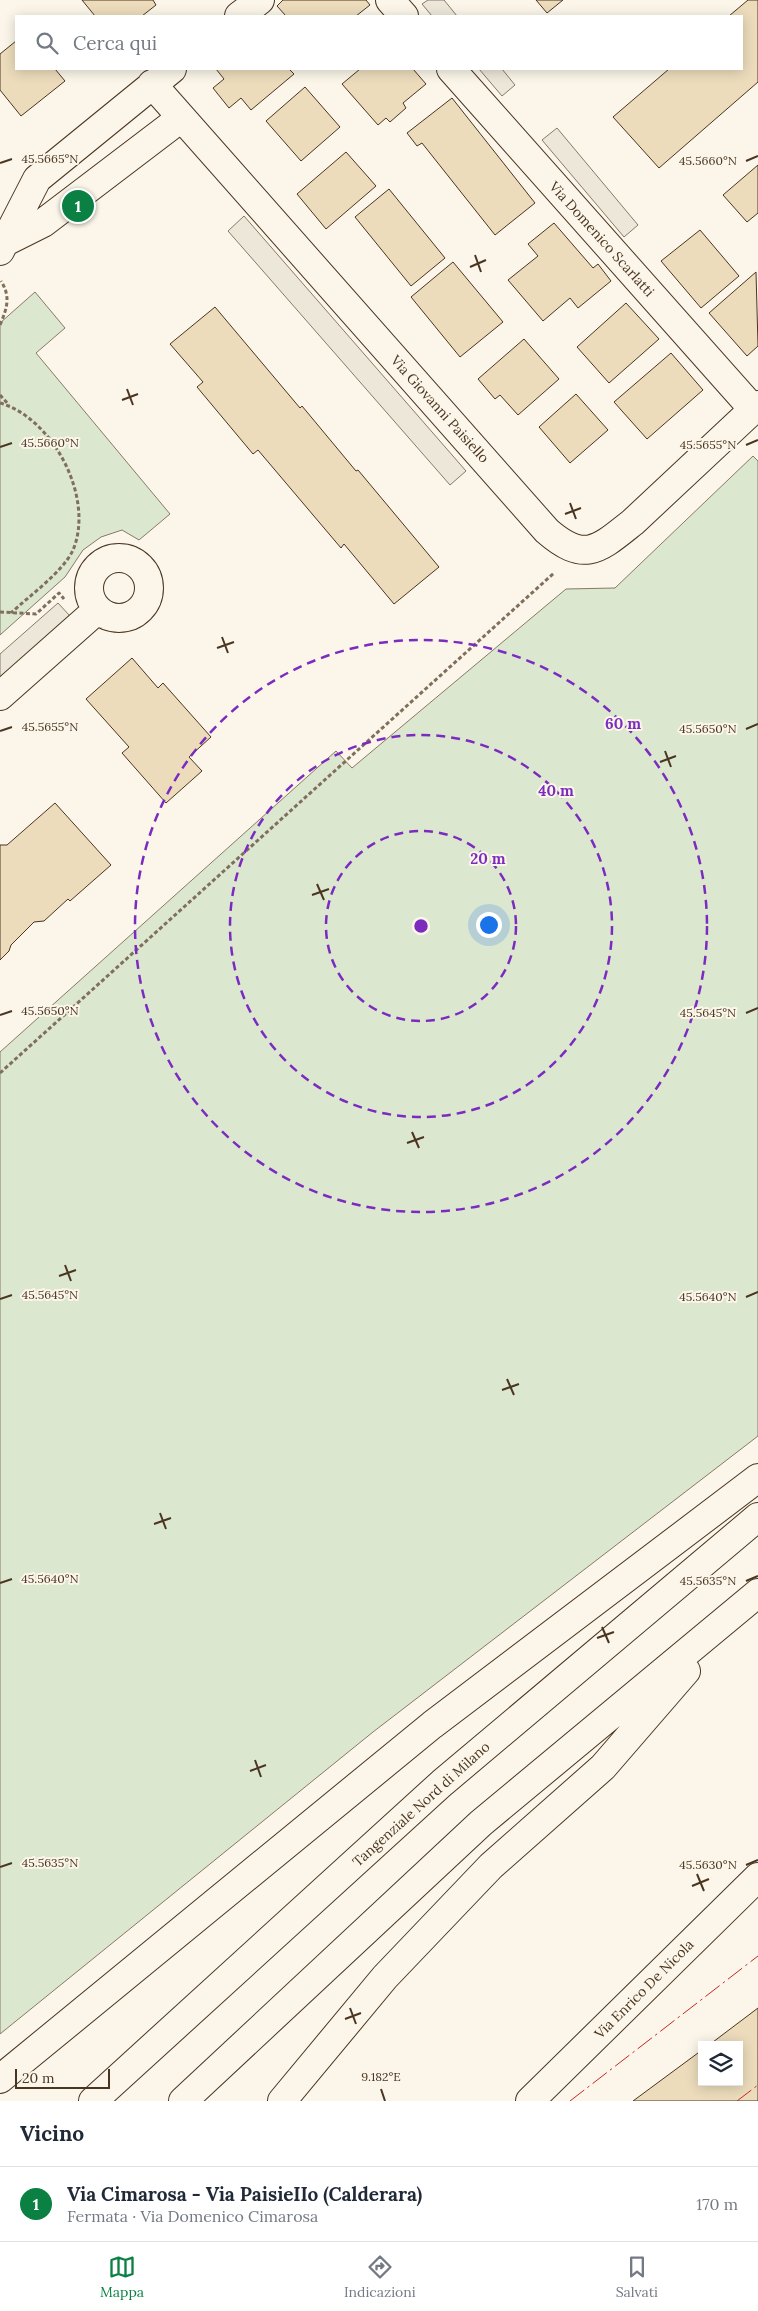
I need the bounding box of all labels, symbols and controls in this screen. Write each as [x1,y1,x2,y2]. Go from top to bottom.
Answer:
search box [15,15,743,70]
icon: search [33,29,61,57]
text: Cerca qui [73,31,157,55]
text: 45.5665°N [22,151,78,166]
text: 45.5660°N [679,153,737,168]
street label: Via Domenico Scarlatti [545,177,658,300]
pin: 1 [62,187,94,225]
street label: Via Giovanni Paisiello [386,351,493,467]
text: 45.5660°N [21,435,79,450]
text: 45.5655°N [680,437,736,452]
text: 60 m [605,714,641,733]
text: 45.5655°N [22,719,78,734]
text: 45.5650°N [679,721,737,736]
text: 40 m [538,781,574,800]
text: 20 m [470,849,506,868]
your location [476,912,502,938]
centre of rings [412,917,430,935]
text: 45.5650°N [21,1003,79,1018]
text: 45.5645°N [680,1005,736,1020]
text: 45.5645°N [22,1287,78,1302]
text: 45.5640°N [679,1289,737,1304]
text: 45.5640°N [21,1571,79,1586]
text: 45.5635°N [680,1573,736,1588]
street label: Tangenziale Nord di Milano [349,1738,493,1870]
text: 45.5635°N [22,1855,78,1870]
text: 45.5630°N [679,1857,737,1872]
street label: Via Enrico De Nicola [590,1936,697,2043]
map controls [698,2041,743,2086]
button: layers [698,2041,743,2086]
scale bar [15,2066,110,2089]
text: 20 m [22,2069,54,2087]
text: 9.182°E [361,2069,401,2084]
text: Vicino [20,2120,84,2147]
text: Via Cimarosa - Via PaisieIIo (Calderara) [67,2182,422,2206]
text: 1 [33,2194,39,2214]
text: 170 m [696,2194,738,2214]
text: Fermata · Via Domenico Cimarosa [67,2206,318,2226]
tab: Mappa [100,2253,144,2301]
tab: Indicazioni [344,2253,416,2301]
tab: Salvati [616,2253,658,2301]

